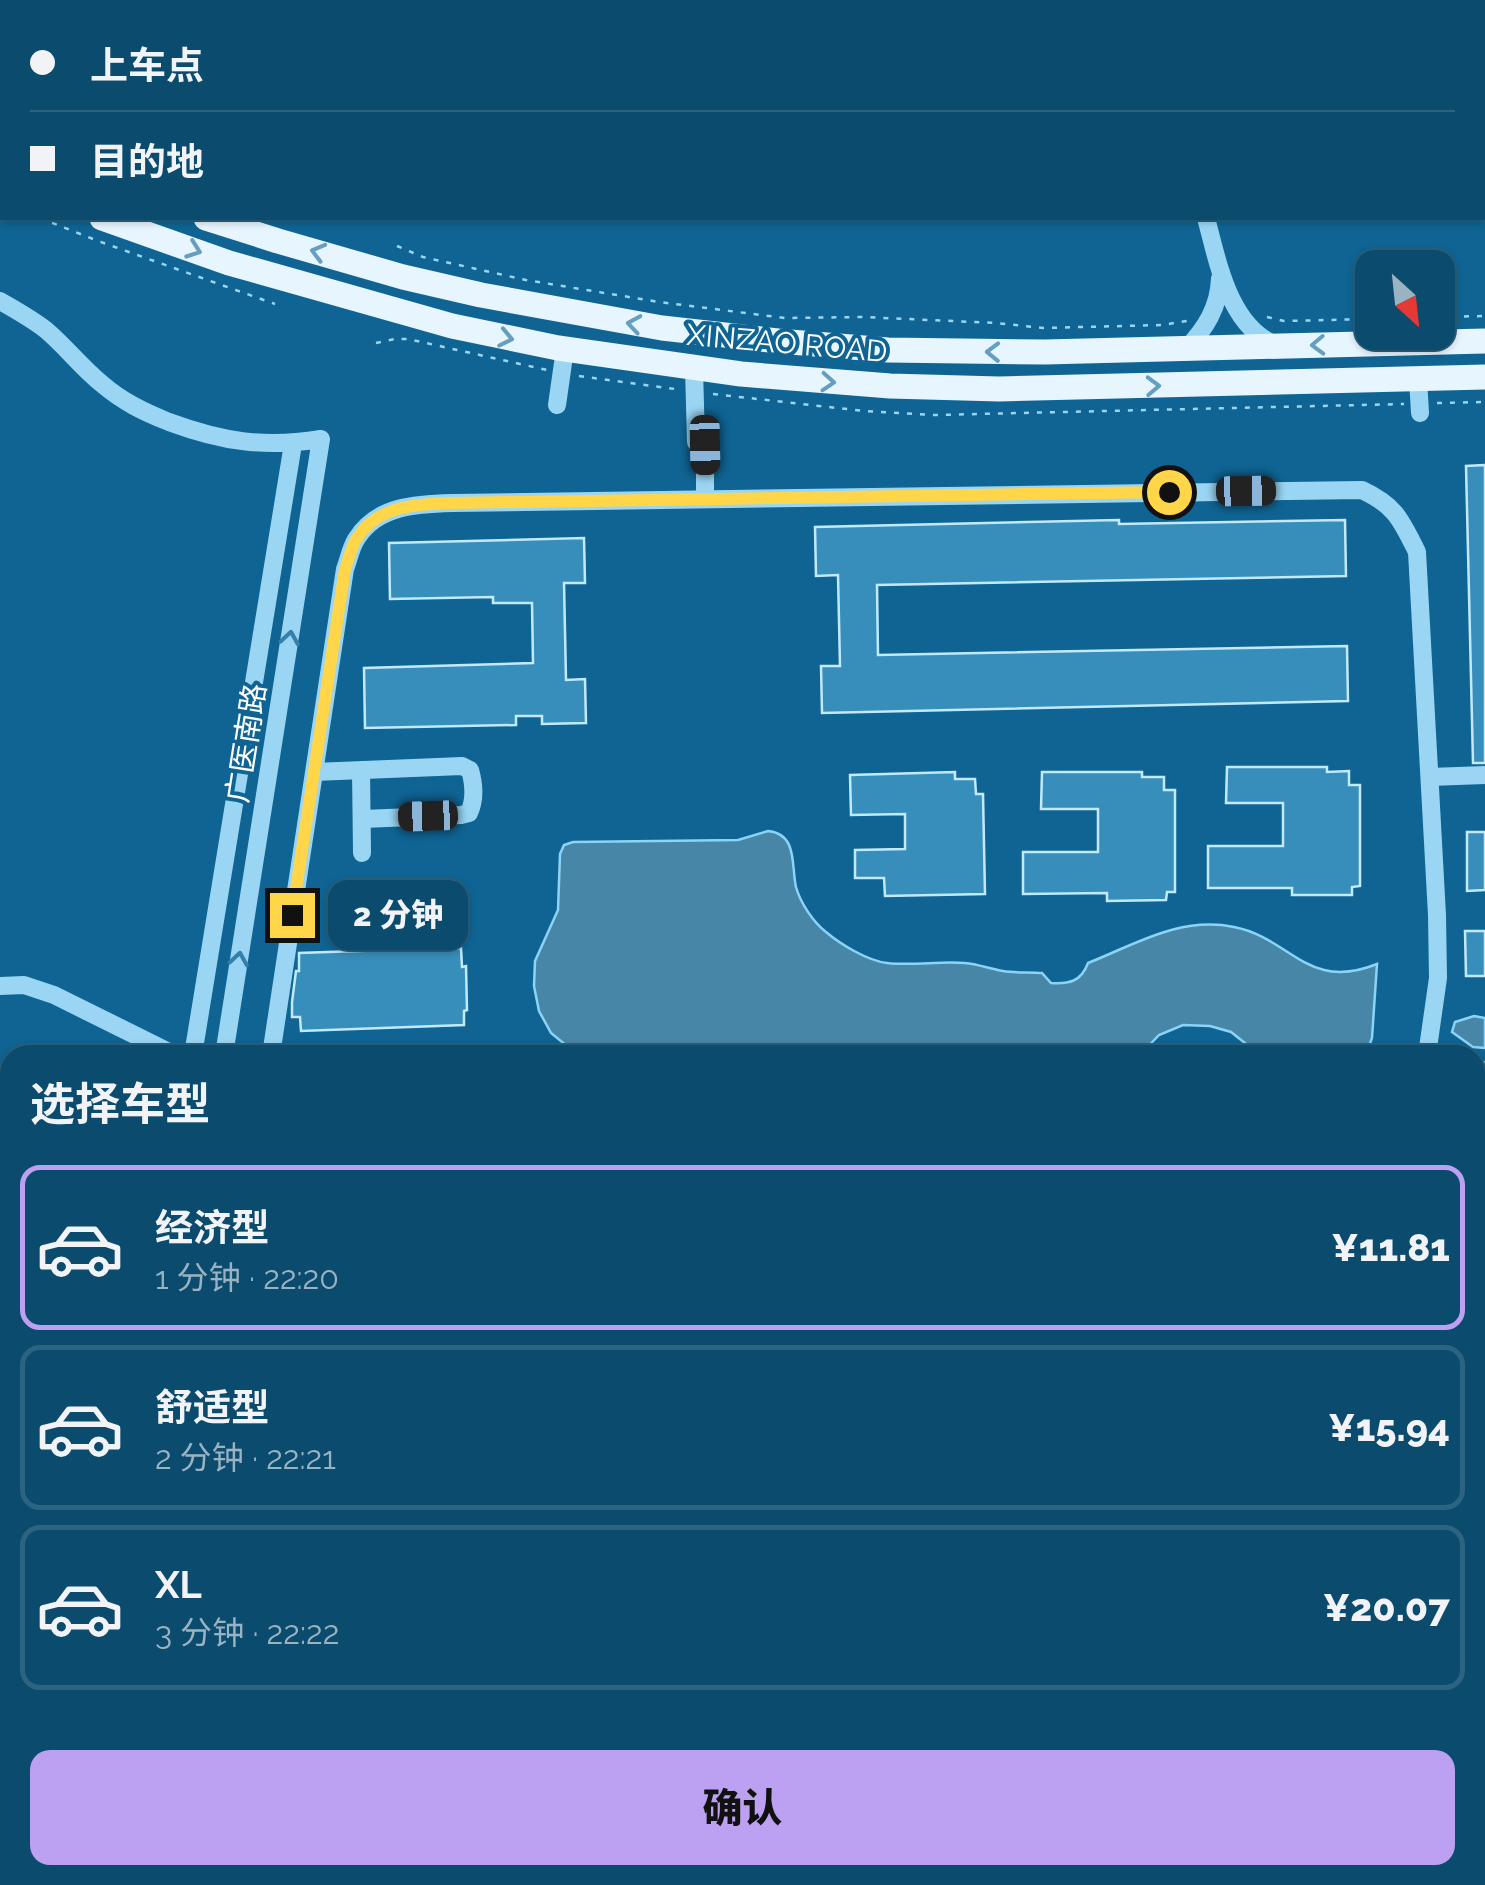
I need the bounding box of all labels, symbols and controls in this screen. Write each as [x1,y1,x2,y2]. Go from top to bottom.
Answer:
text: 上车点 [90,43,204,88]
text: 目的地 [90,139,204,184]
one-way arrow [184,239,201,259]
one-way arrow [309,242,327,263]
north arrow [1355,250,1455,350]
map controls [1355,250,1455,350]
one-way arrow [626,314,642,335]
street label: XINZAO ROAD [685,317,889,369]
one-way arrow [498,327,515,348]
one-way arrow [1309,335,1325,356]
one-way arrow [984,341,1000,363]
one-way arrow [821,371,837,392]
one-way arrow [1146,375,1162,396]
car [689,415,721,475]
route start [1147,470,1192,515]
car [1216,475,1276,507]
one-way arrow [279,629,300,646]
street label: 广医南路 [219,681,273,805]
car [397,800,459,832]
callout: 2 分钟 [327,880,467,950]
route end [270,893,315,938]
text: 2 分钟 [353,896,443,933]
one-way arrow [228,950,249,967]
text: 选择车型 [30,1078,210,1131]
icon: car [35,1203,125,1293]
text: 经济型 [155,1205,269,1250]
text: ¥11.81 [1331,1225,1450,1270]
text: 1 分钟 · 22:20 [155,1259,339,1296]
icon: car [35,1383,125,1473]
text: 舒适型 [155,1385,269,1430]
text: ¥15.94 [1328,1405,1450,1450]
text: 2 分钟 · 22:21 [155,1439,336,1476]
text: XL [155,1562,202,1607]
icon: car [35,1563,125,1653]
text: ¥20.07 [1323,1585,1450,1630]
text: 3 分钟 · 22:22 [155,1614,339,1651]
button: 确认 [30,1750,1455,1865]

